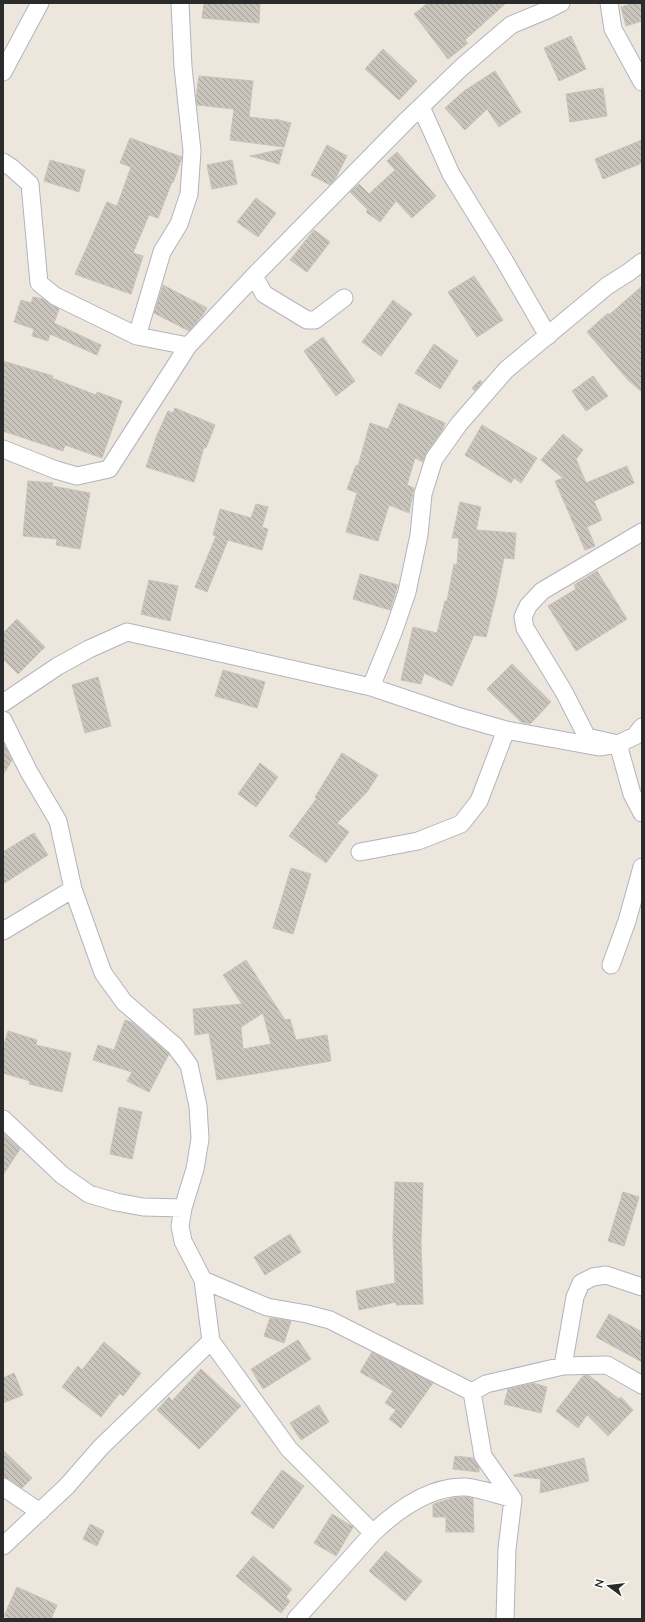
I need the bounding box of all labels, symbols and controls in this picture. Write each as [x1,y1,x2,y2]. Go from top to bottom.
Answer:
north arrow [589,1566,629,1606]
text: N [591,1578,606,1589]

